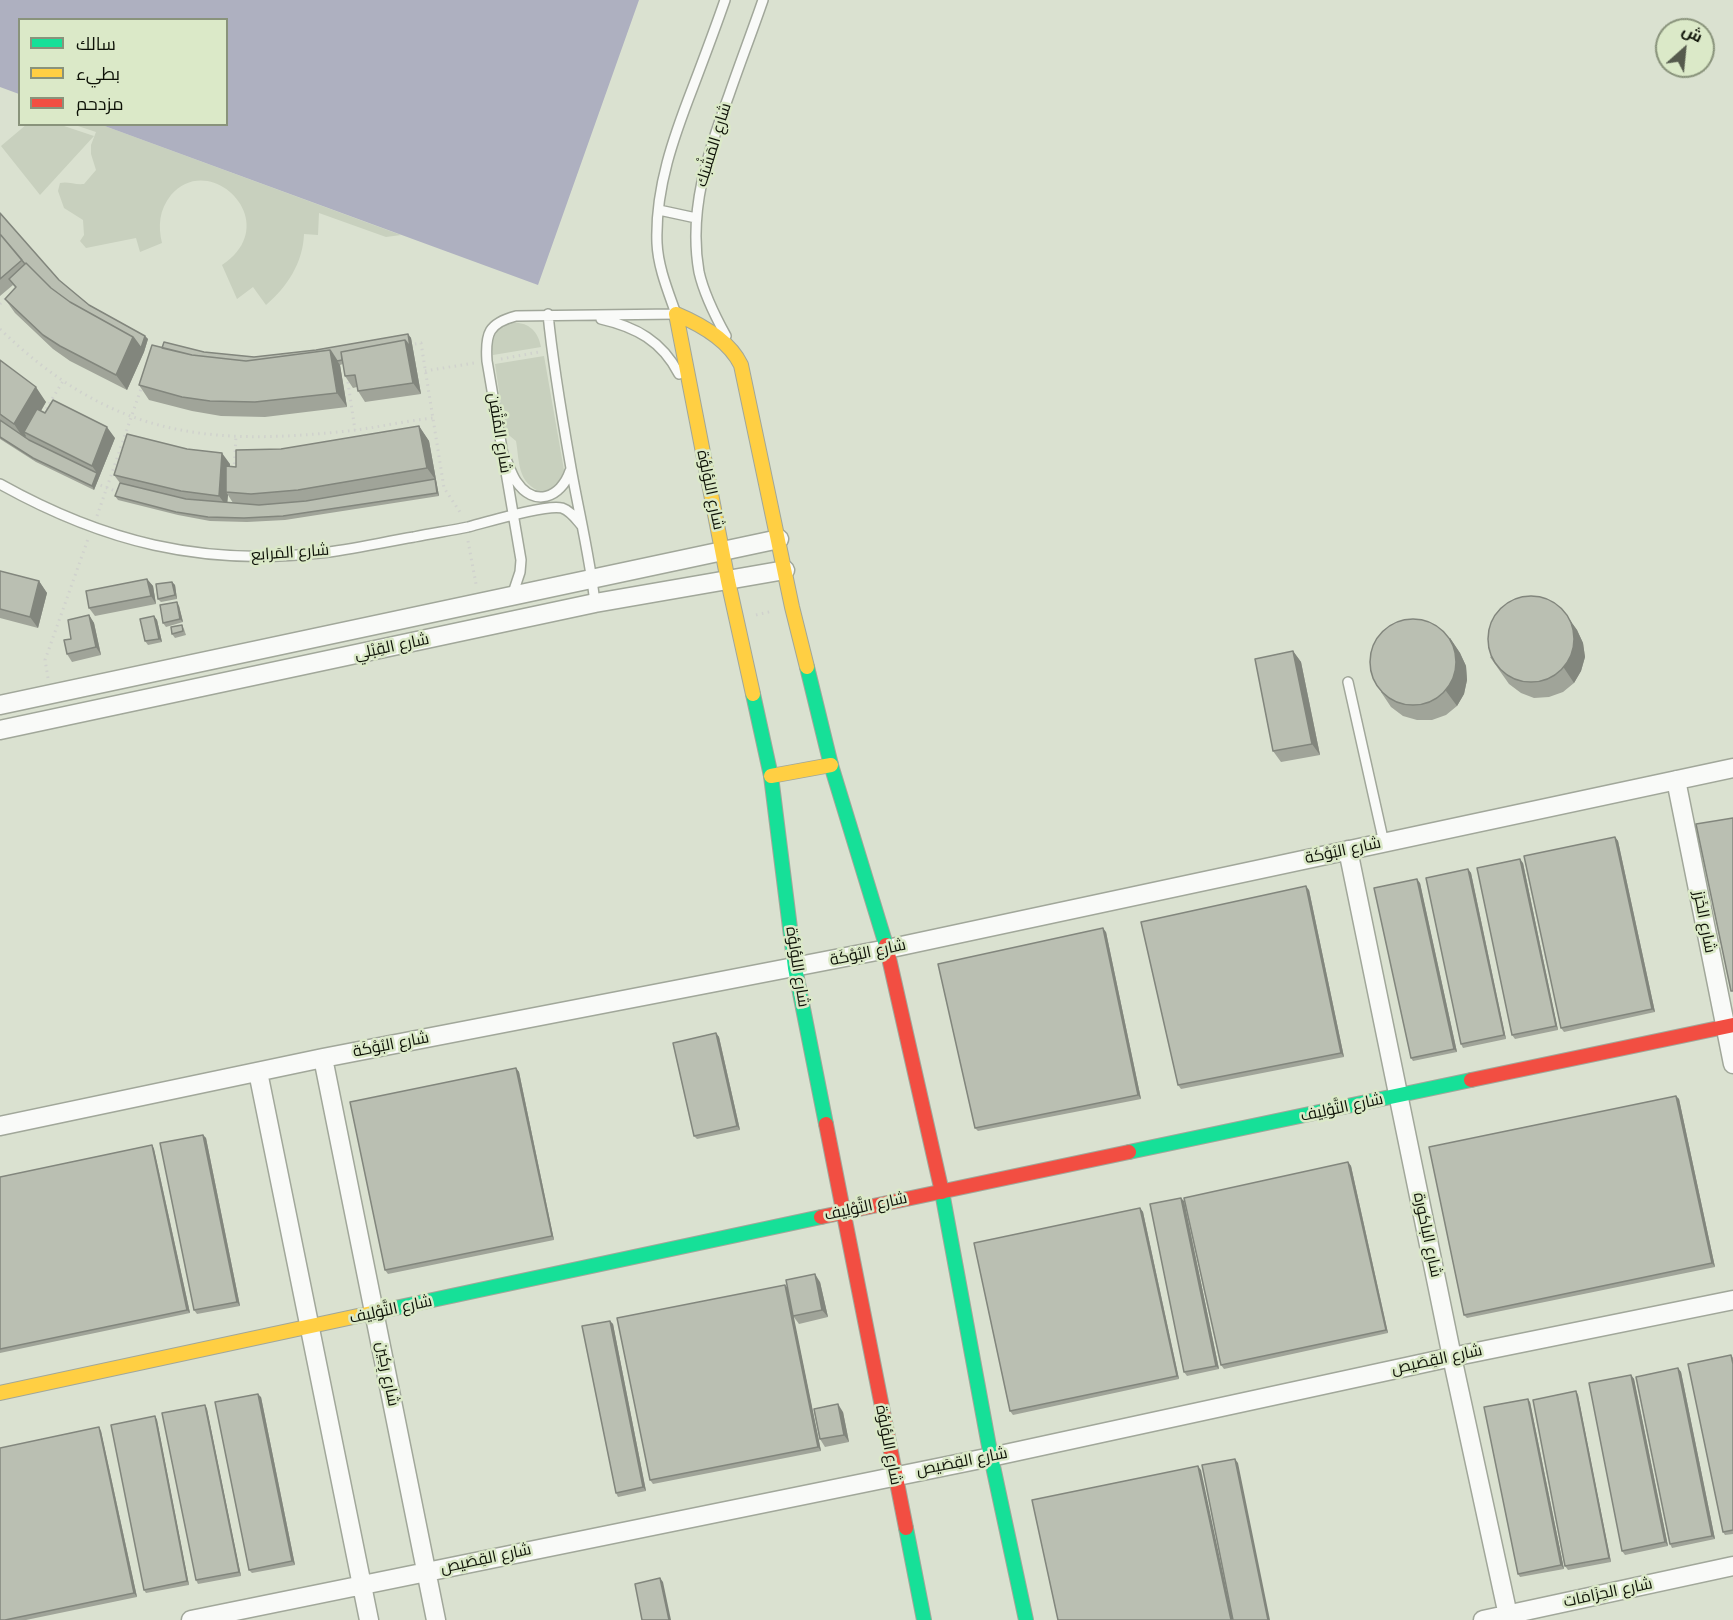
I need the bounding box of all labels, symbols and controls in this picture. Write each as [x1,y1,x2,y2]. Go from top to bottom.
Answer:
legend [18,18,228,126]
north arrow [1655,18,1715,78]
text: ش [1679,21,1705,46]
text: سالك [76,34,116,54]
text: بطيء [76,64,120,84]
text: مزدحم [76,94,124,114]
street label: شارع المَشْبَك [692,101,736,189]
street label: شارع المُتْقِن [483,391,515,475]
street label: شارع اللؤلؤة [692,448,728,532]
street label: شارع المَرابع [250,541,330,565]
street label: شارع القِبْلي [353,630,431,664]
street label: شارع البُوْكَة [1303,834,1383,868]
street label: شارع الخَرَز [1689,889,1719,955]
street label: شارع اللؤلؤة [781,925,813,1009]
street label: شارع البُوْكَة [828,936,908,970]
street label: شارع البُوْكَة [351,1028,431,1062]
street label: شارع التَّوْلِيف [1299,1090,1385,1126]
street label: شارع التَّوْلِيف [823,1189,909,1225]
street label: شارع الباكورة [1409,1191,1445,1279]
street label: شارع التَّوْلِيف [348,1292,434,1328]
street label: شارع رِكِين [371,1340,403,1408]
street label: شارع القِصَيص [1390,1341,1484,1379]
street label: شارع اللؤلؤة [871,1403,905,1487]
street label: شارع القِصَيص [915,1444,1009,1480]
street label: شارع القِصَيص [439,1540,533,1578]
street label: شارع الحِزَامَات [1562,1574,1654,1612]

